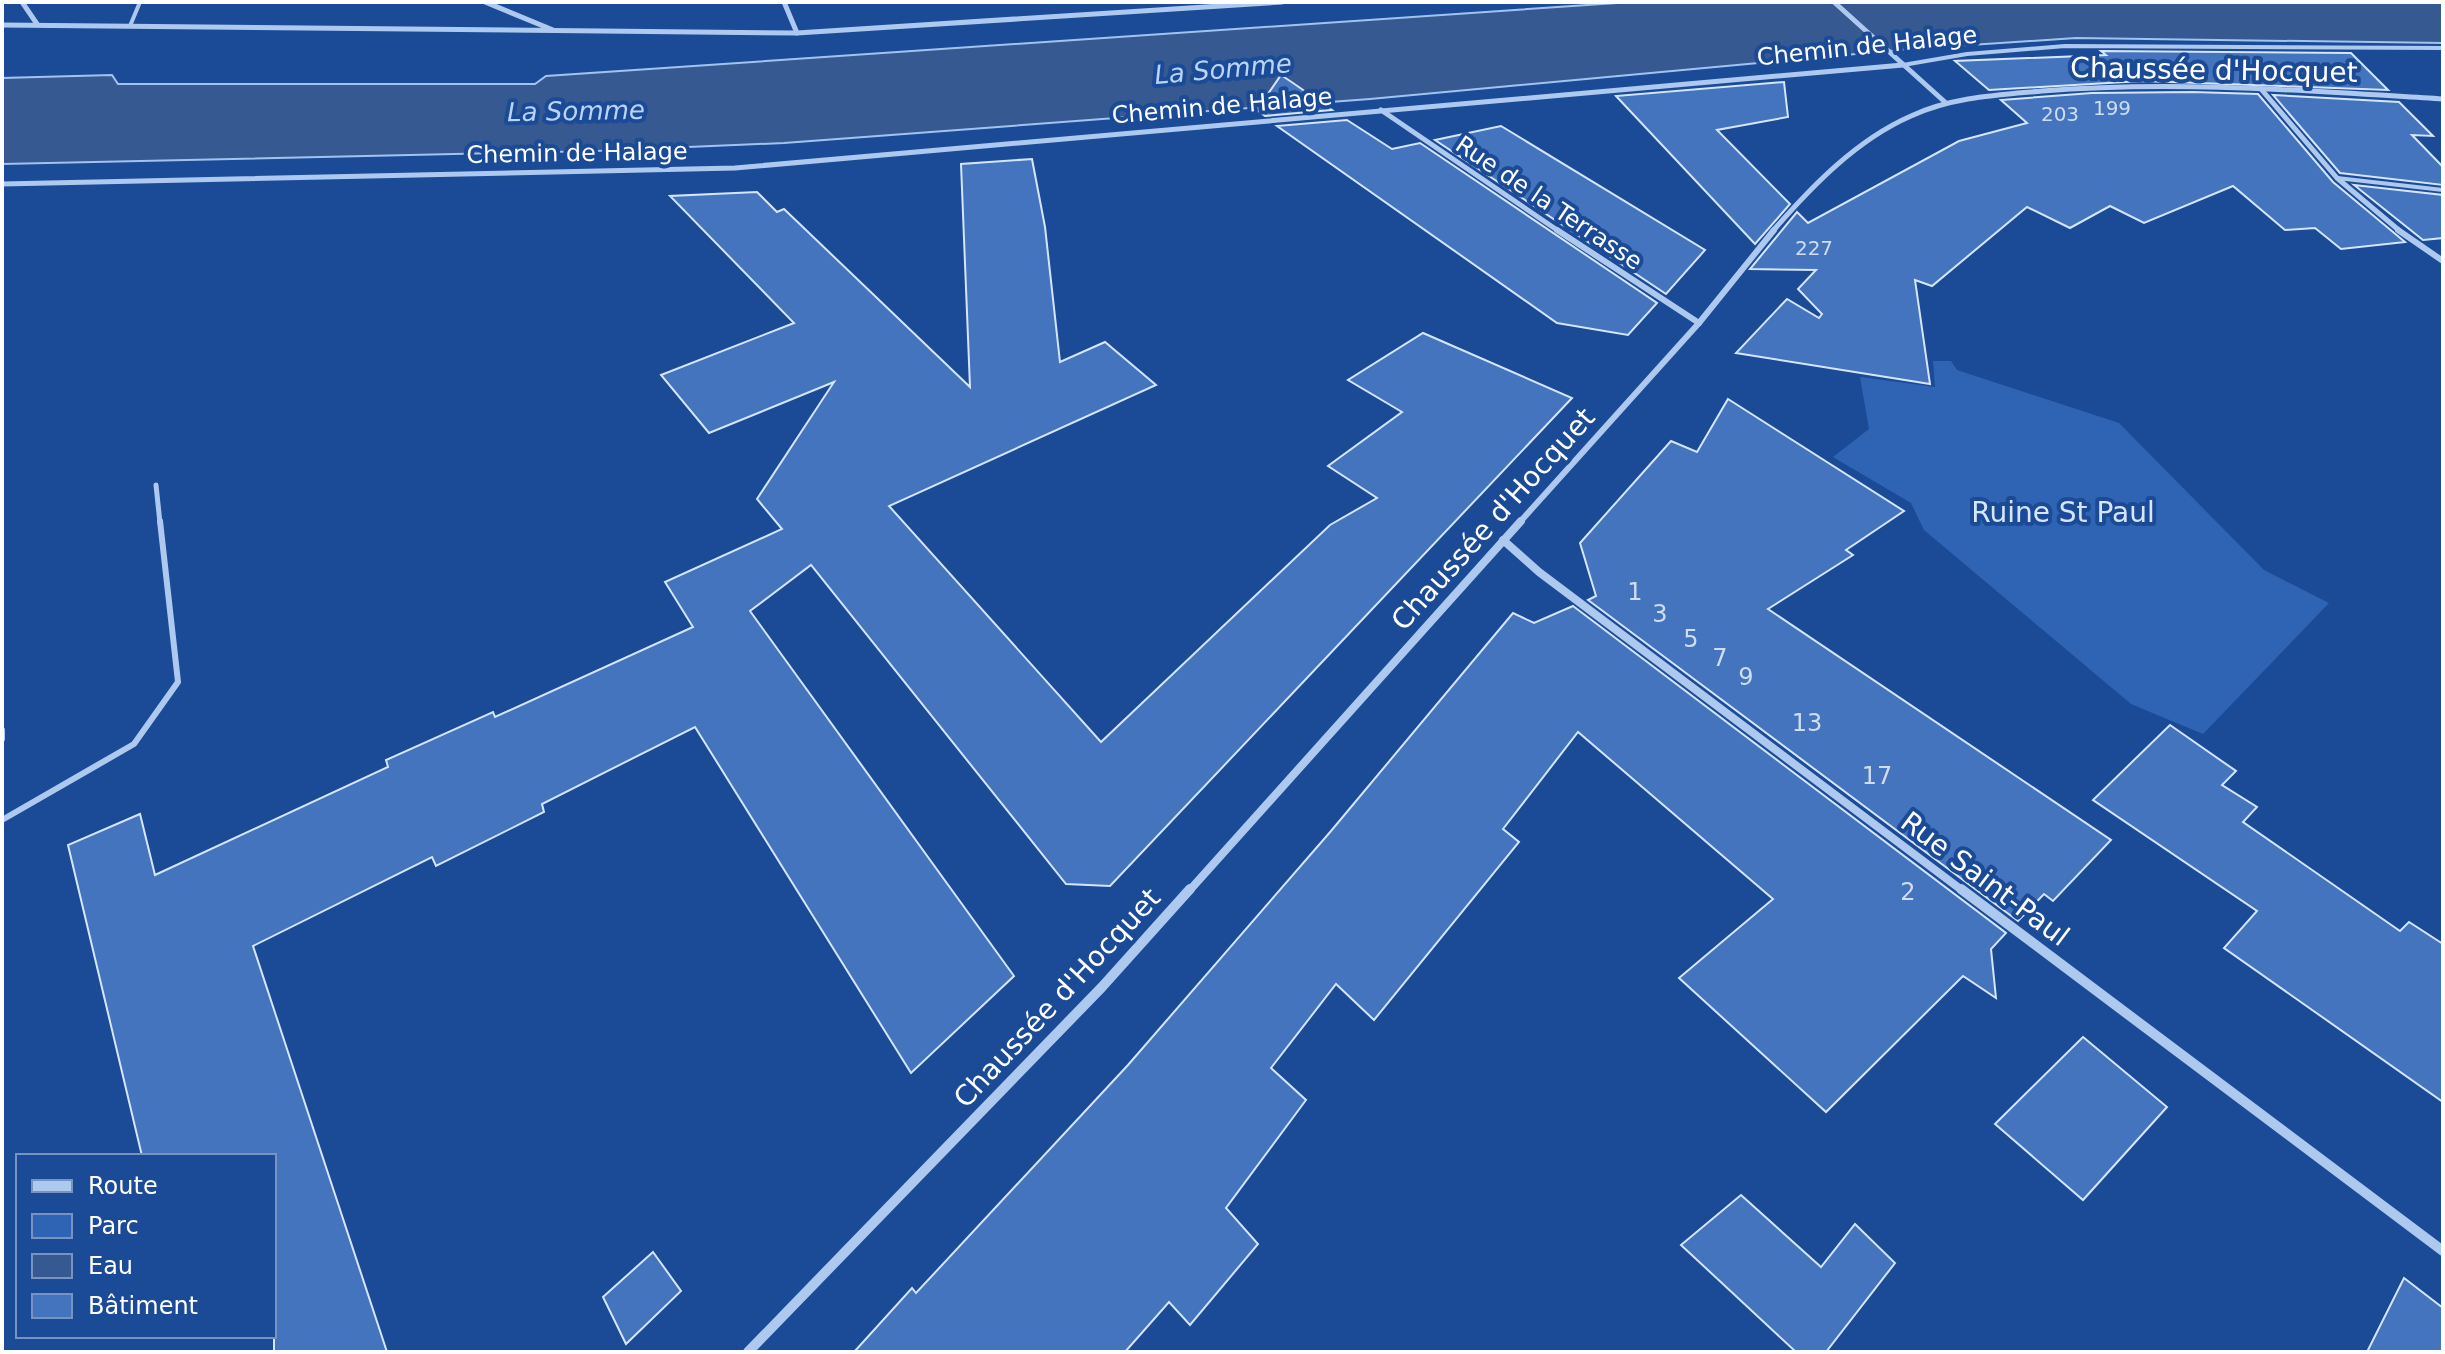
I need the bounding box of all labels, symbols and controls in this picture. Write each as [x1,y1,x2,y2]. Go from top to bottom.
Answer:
street label: Chemin de Halage [1755,21,1979,71]
water label: La Somme [1153,48,1293,90]
street label: Chaussée d'Hocquet [2070,51,2358,89]
street label: Chemin de Halage [1111,82,1333,130]
water label: La Somme [507,95,645,127]
house number: 199 [2093,96,2131,120]
house number: 203 [2041,102,2079,126]
street label: Rue de la Terrasse [1450,130,1648,276]
street label: Chemin de Halage [466,137,688,169]
house number: 227 [1795,236,1833,260]
street label: Chaussée d'Hocquet [1385,401,1601,637]
park label: Ruine St Paul [1971,496,2155,529]
house number: 1 [1627,578,1643,606]
house number: 3 [1652,600,1668,628]
house number: 5 [1683,625,1699,653]
house number: 7 [1712,644,1728,672]
house number: 9 [1738,663,1754,691]
house number: 13 [1792,709,1822,737]
house number: 17 [1862,762,1892,790]
street label: Rue Saint-Paul [1894,805,2076,953]
house number: 2 [1900,878,1916,906]
street label: Chaussée d'Hocquet [947,882,1167,1114]
legend [16,1154,276,1338]
text: Route [88,1172,158,1200]
text: Parc [88,1212,139,1240]
text: Eau [88,1252,133,1280]
text: Bâtiment [88,1292,198,1320]

